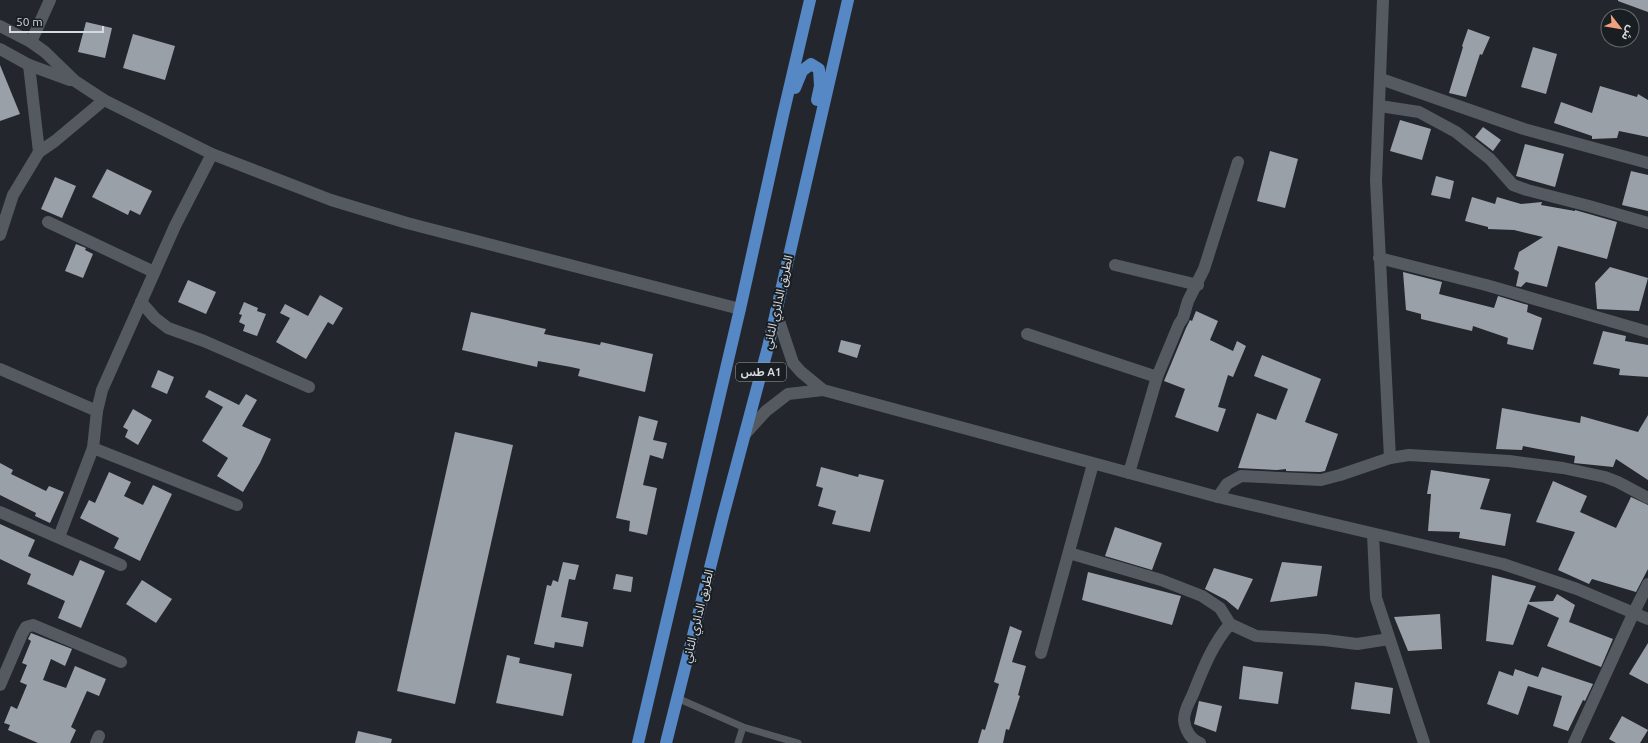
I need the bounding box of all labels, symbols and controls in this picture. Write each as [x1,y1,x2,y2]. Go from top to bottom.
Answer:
scale bar [10,8,103,34]
north arrow [1600,8,1640,48]
text: 50 m [16,15,43,28]
text: ش [1619,23,1638,43]
street label: الطريق الدائري الثاني [760,254,798,351]
road number: طس A1 [736,363,786,381]
street label: الطريق الدائري الثاني [680,568,719,665]

